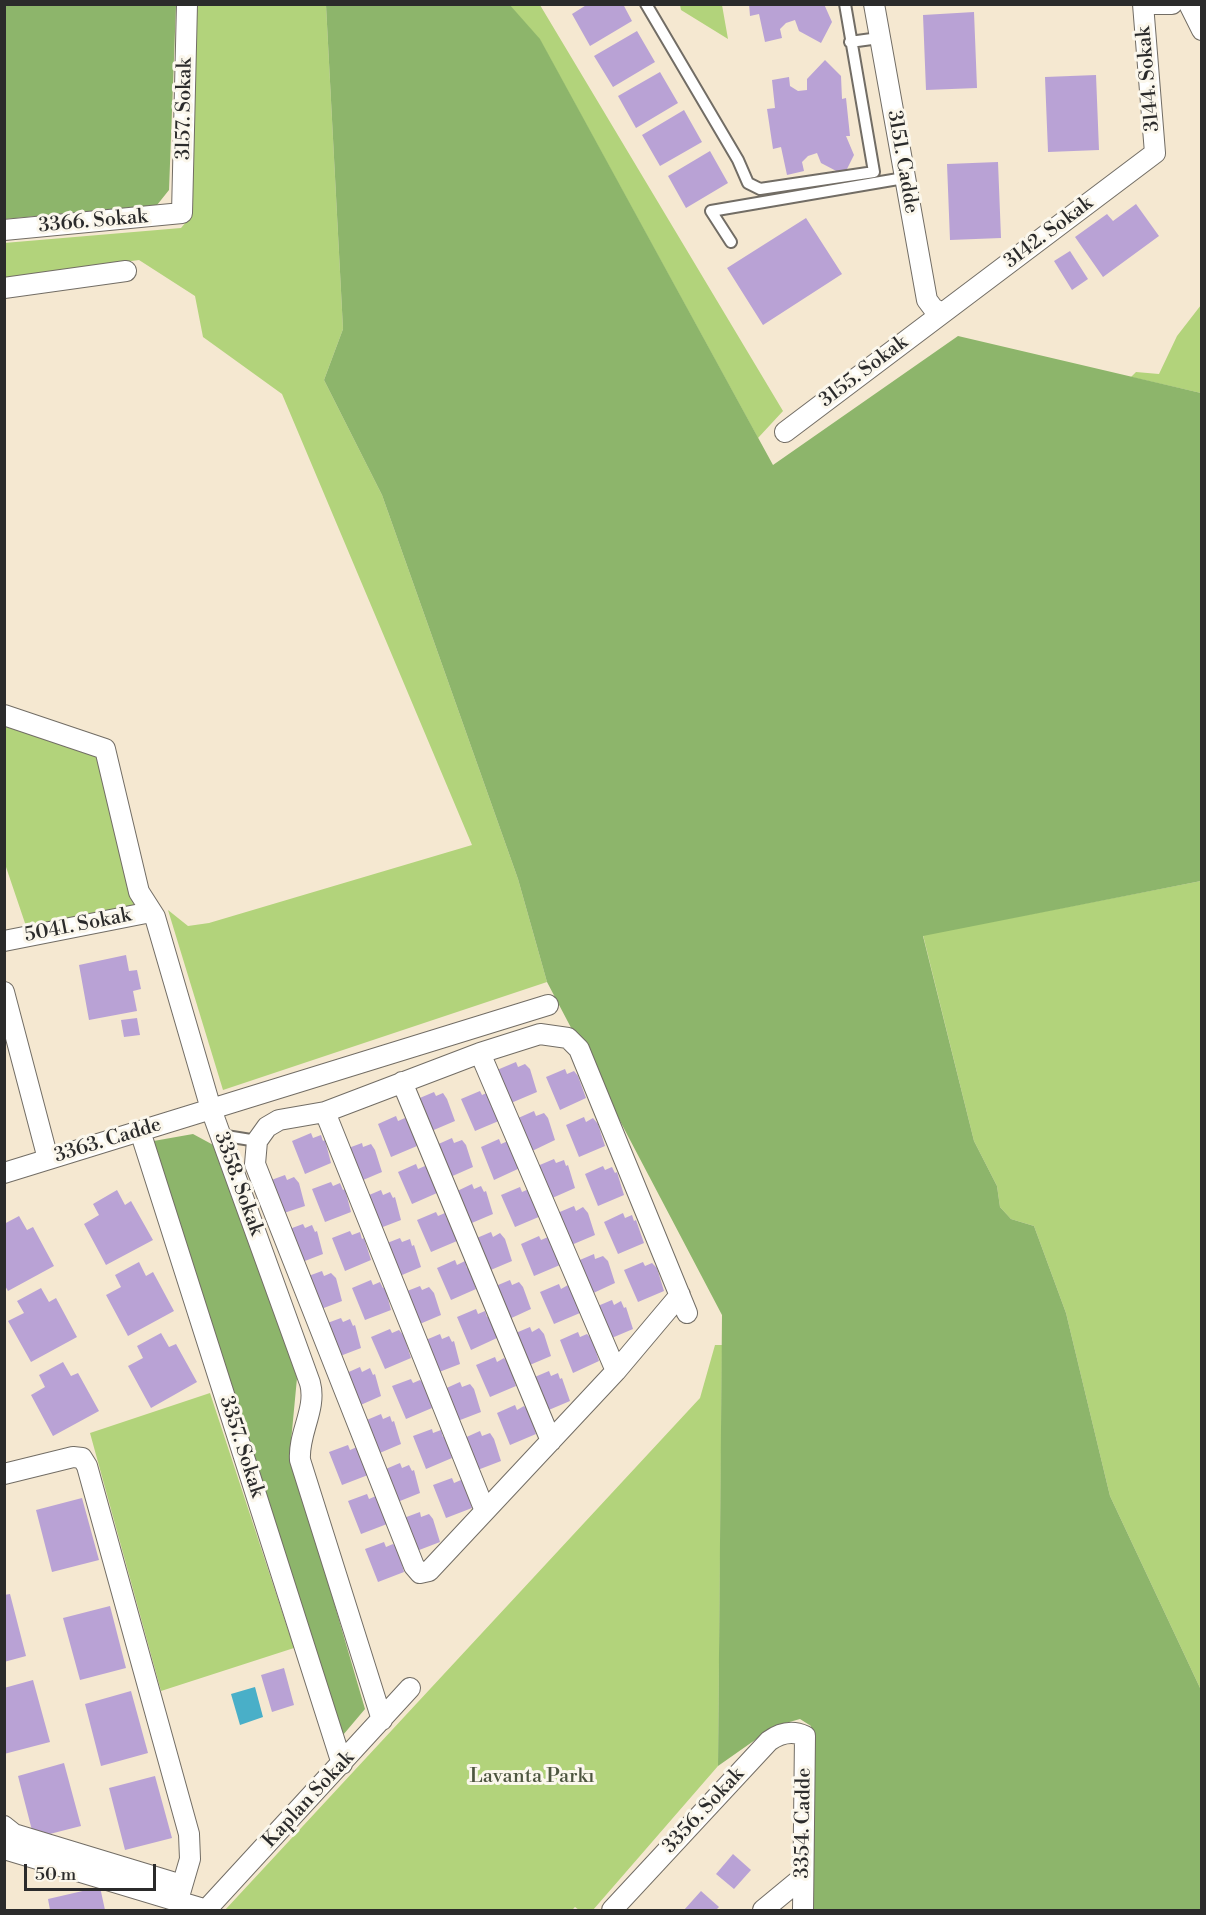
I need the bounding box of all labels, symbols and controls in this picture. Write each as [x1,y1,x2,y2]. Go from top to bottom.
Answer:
street label: 3144. Sokak [1132,25,1166,133]
street label: 3157. Sokak [172,58,198,160]
street label: 3151. Cadde [881,108,923,216]
street label: 3142. Sokak [1000,192,1098,274]
street label: 3366. Sokak [38,205,148,239]
street label: 3155. Sokak [815,331,913,413]
street label: 5041. Sokak [23,904,133,948]
street label: 3363. Cadde [52,1113,164,1169]
street label: 3358. Sokak [208,1129,268,1239]
street label: 3357. Sokak [213,1393,269,1501]
street label: Kaplan Sokak [258,1747,360,1853]
street label: 3356. Sokak [658,1763,750,1859]
park label: Lavanta Parkı [470,1765,594,1789]
street label: 3354. Cadde [791,1767,817,1879]
scale bar [27,1852,159,1890]
text: 50 m [35,1863,76,1886]

